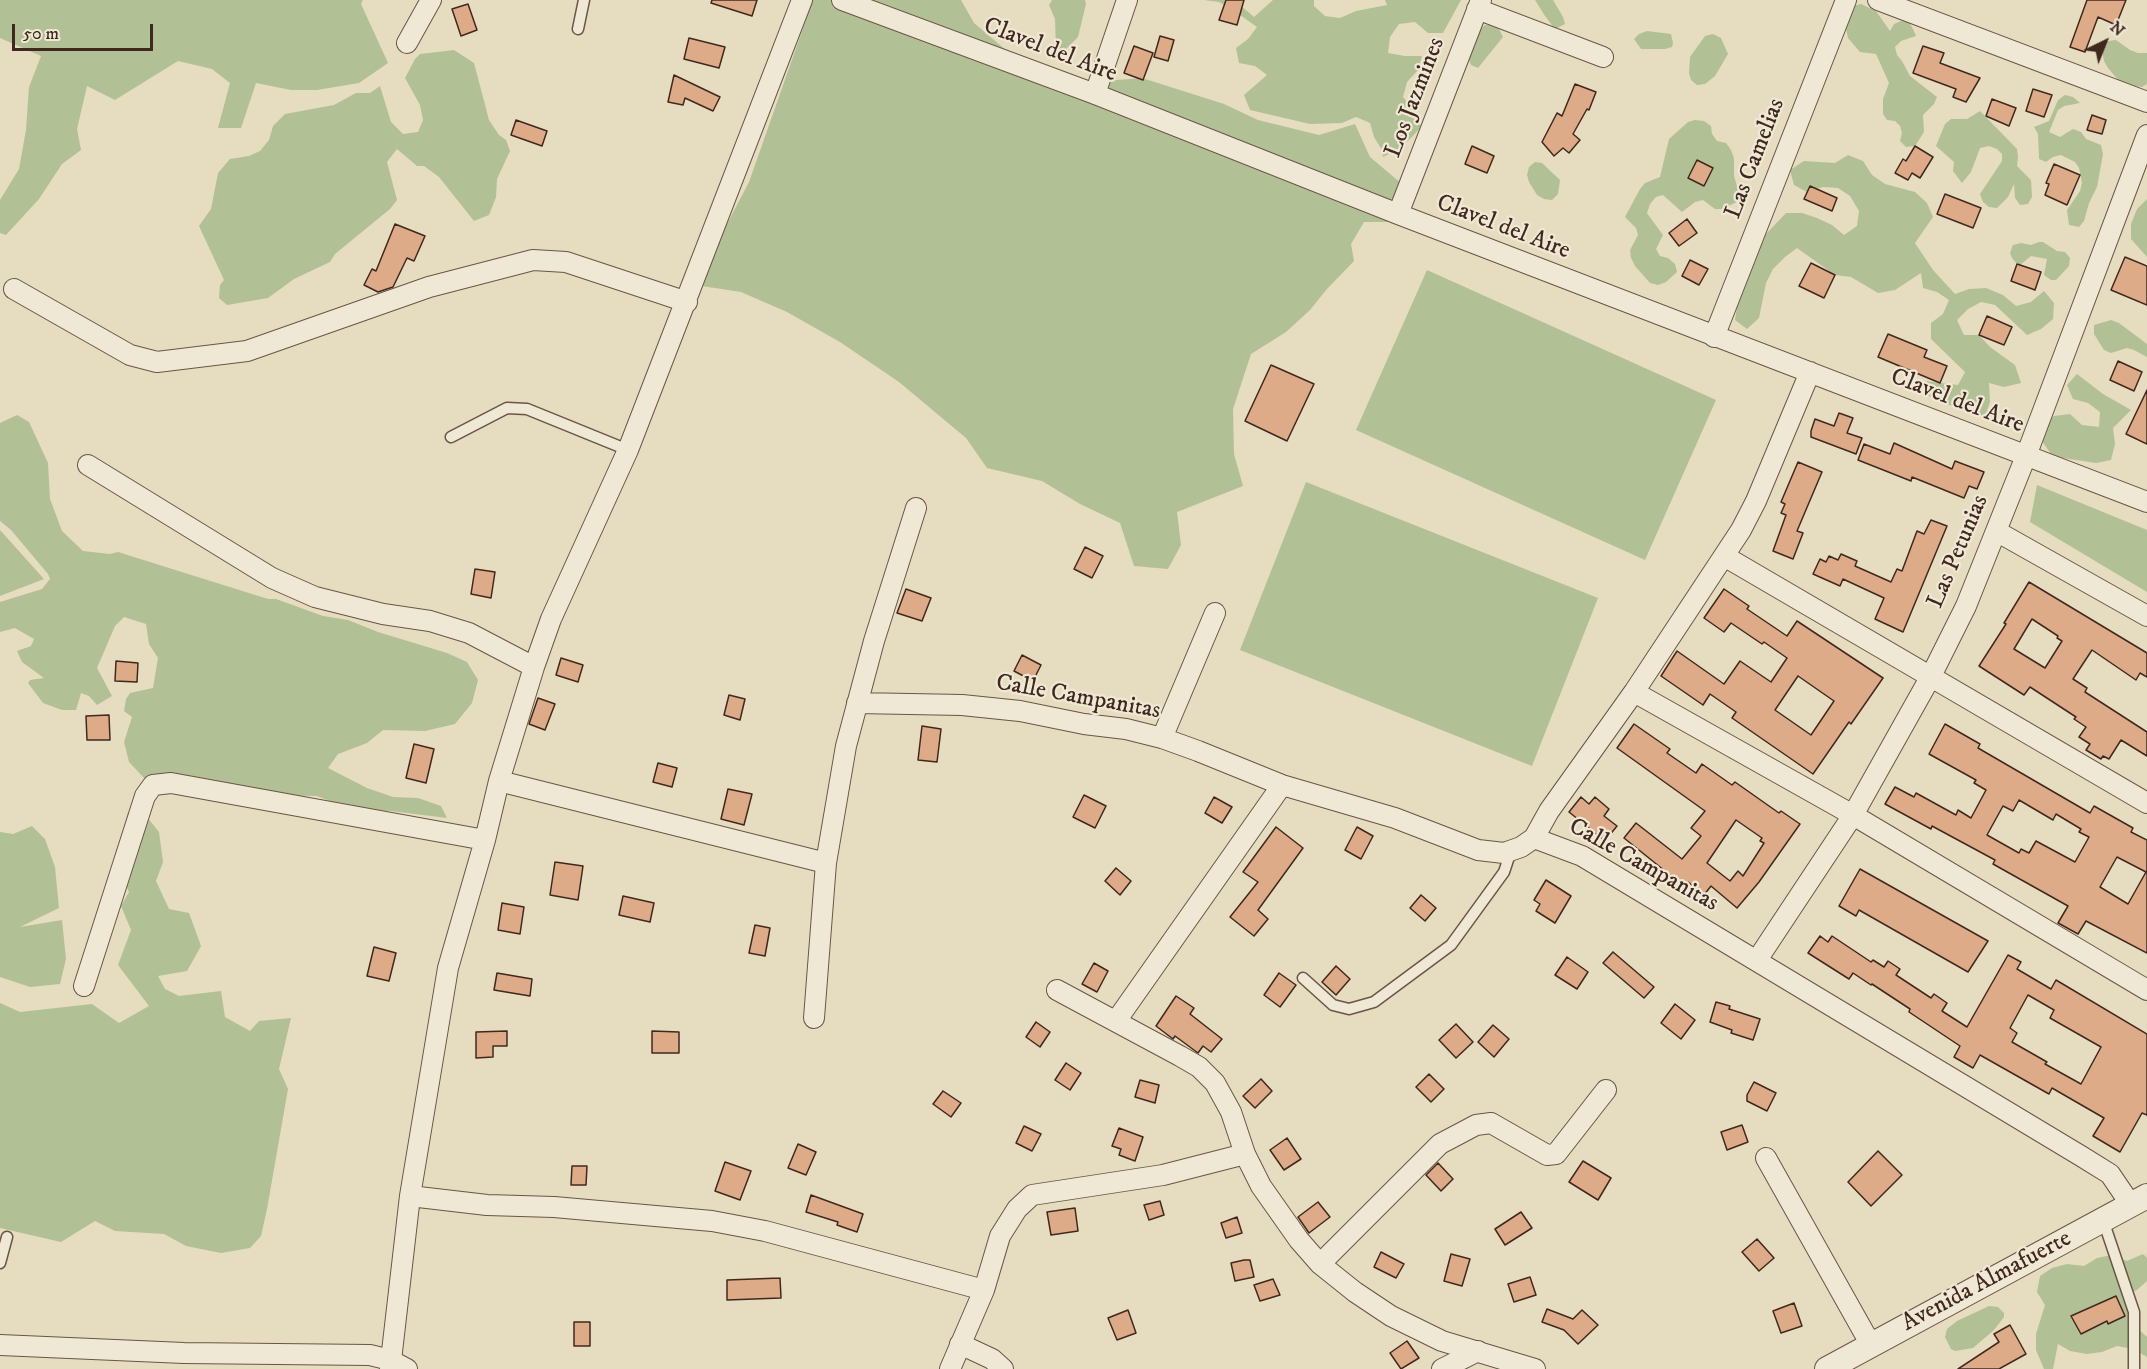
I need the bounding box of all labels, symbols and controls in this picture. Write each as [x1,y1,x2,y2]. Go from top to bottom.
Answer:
scale bar [15,12,156,50]
street label: Clavel del Aire [979,12,1121,90]
north arrow [2075,12,2135,72]
text: N [2106,17,2129,41]
text: 50 m [23,23,59,45]
street label: Los Jazmines [1380,34,1452,162]
street label: Las Camelias [1720,95,1792,223]
street label: Clavel del Aire [1432,189,1574,267]
street label: Clavel del Aire [1886,363,2028,441]
street label: Las Petunias [1922,491,1996,613]
street label: Calle Campanitas [993,669,1163,727]
street label: Calle Campanitas [1563,813,1723,919]
street label: Avenida Almafuerte [1897,1225,2077,1339]

